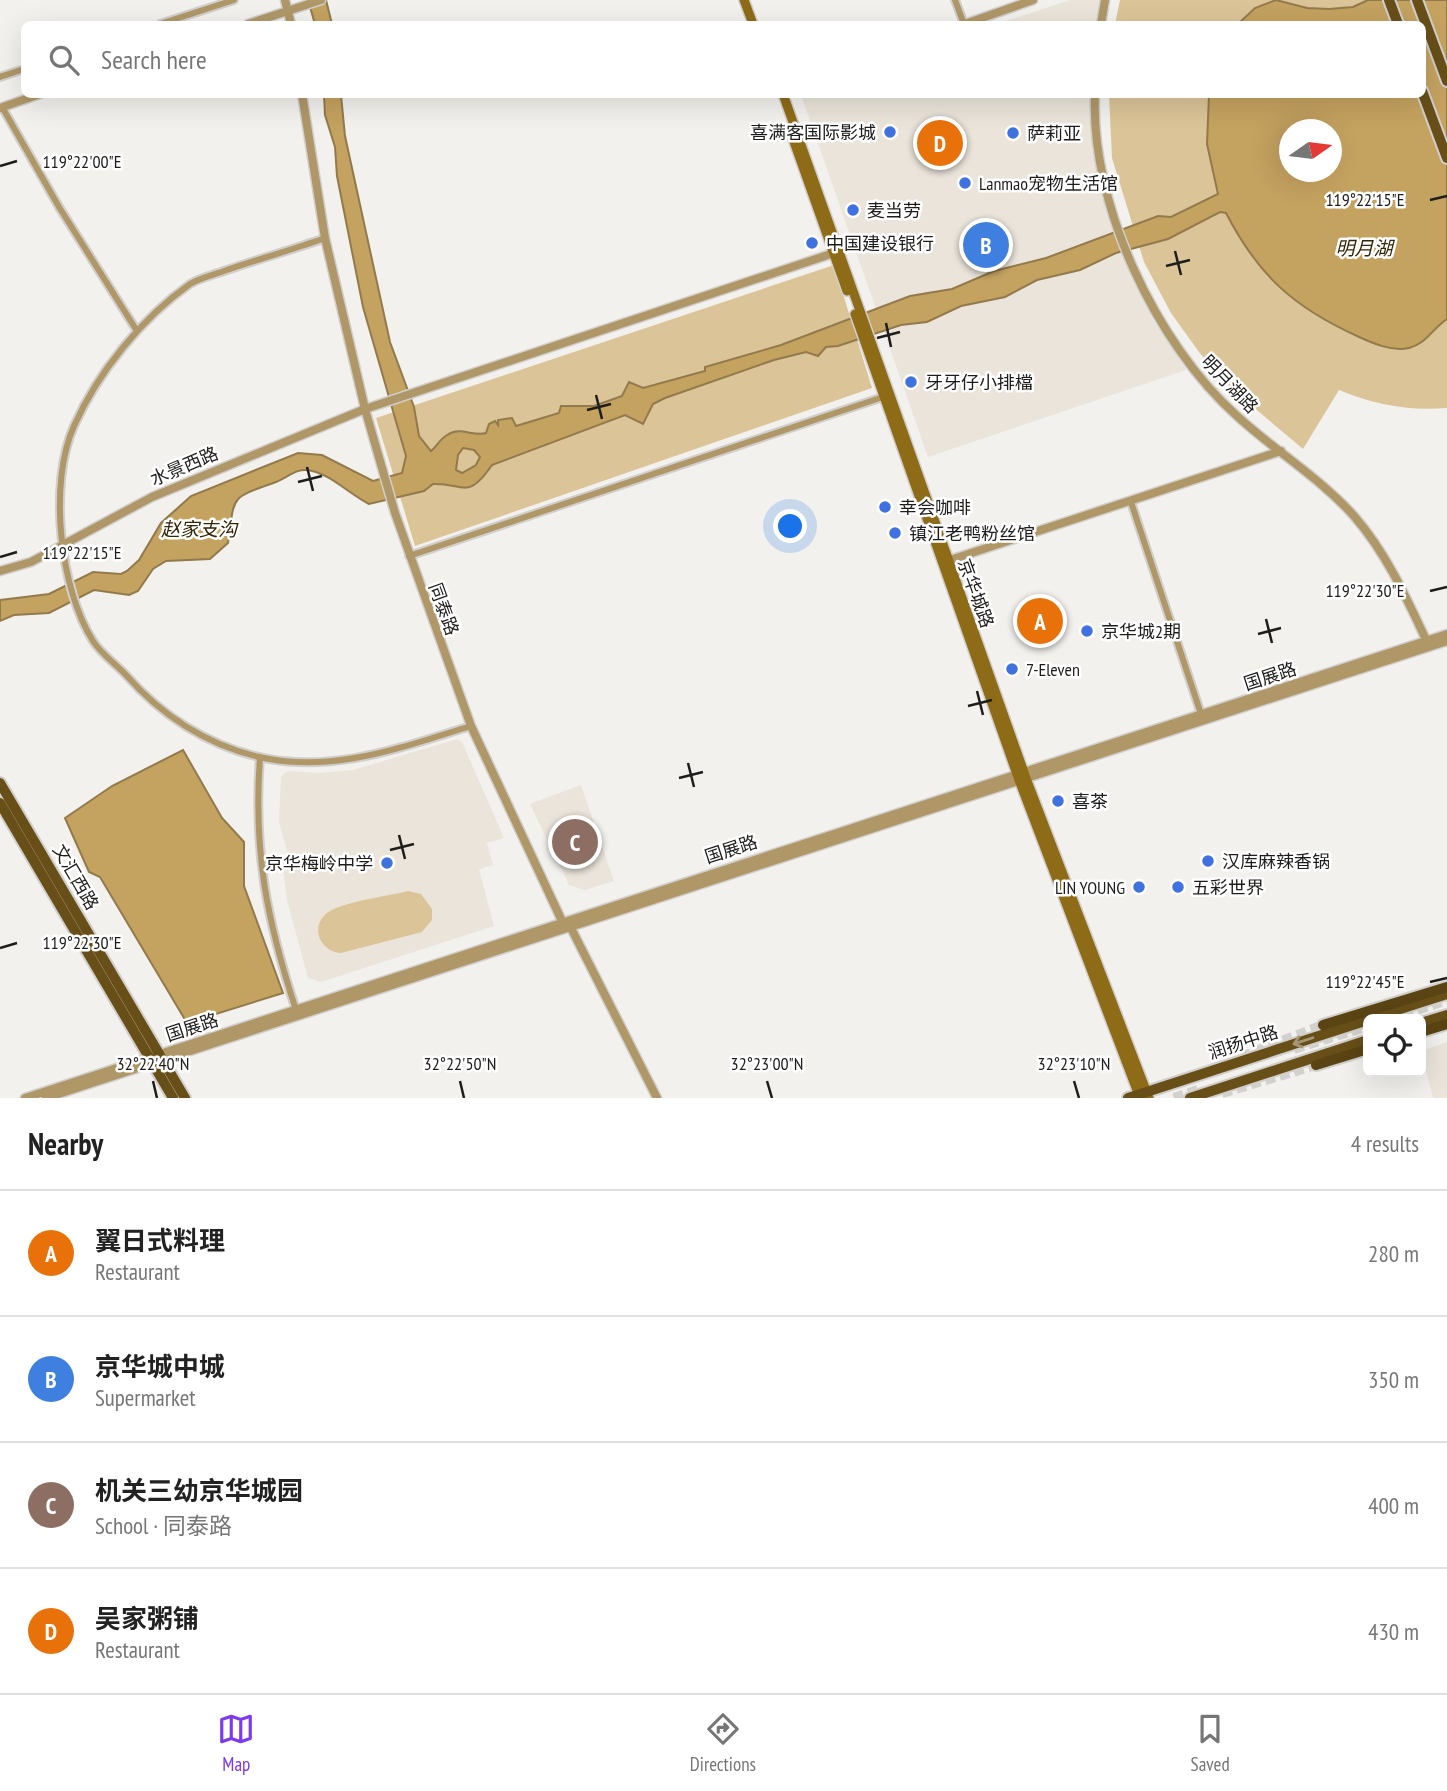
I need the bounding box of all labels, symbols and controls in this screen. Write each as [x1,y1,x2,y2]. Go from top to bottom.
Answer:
search box [21,21,1426,98]
icon: search [45,41,83,79]
text: Search here [101,43,207,76]
pin: D [917,117,963,169]
north arrow [1279,119,1342,182]
place label: 喜满客国际影城 [750,121,876,144]
place label: 萨莉亚 [1027,122,1081,145]
marker: 喜满客国际影城 [882,124,898,140]
marker: 萨莉亚 [1005,125,1021,141]
text: 119°22'00"E [43,150,121,173]
place label: Lanmao宠物生活馆 [979,172,1118,195]
marker: Lanmao宠物生活馆 [957,175,973,191]
text: 119°22'15"E [1326,188,1404,211]
place label: 麦当劳 [867,199,921,222]
marker: 麦当劳 [845,202,861,218]
pin: B [963,219,1009,271]
place label: 中国建设银行 [826,232,934,255]
marker: 中国建设银行 [804,235,820,251]
water label: 明月湖 [1335,236,1395,260]
street label: 明月湖路 [1197,350,1263,418]
place label: 牙牙仔小排檔 [925,371,1033,394]
marker: 牙牙仔小排檔 [903,374,919,390]
street label: 水景西路 [146,441,222,491]
place label: 幸会咖啡 [899,496,971,519]
marker: 幸会咖啡 [877,499,893,515]
your location [773,509,807,543]
water label: 赵家支沟 [161,517,239,541]
place label: 镇江老鸭粉丝馆 [909,522,1035,545]
marker: 镇江老鸭粉丝馆 [887,525,903,541]
text: 119°22'15"E [43,541,121,564]
street label: 京华城路 [953,555,999,631]
text: 119°22'30"E [1326,579,1404,602]
street label: 同泰路 [424,580,464,638]
pin: A [1017,595,1063,647]
place label: 京华城2期 [1101,620,1181,643]
marker: 京华城2期 [1079,623,1095,639]
street label: 国展路 [1241,657,1299,695]
place label: 7-Eleven [1026,658,1080,681]
marker: 7-Eleven [1004,661,1020,677]
place label: 喜茶 [1072,790,1108,813]
marker: 喜茶 [1050,793,1066,809]
pin: C [552,816,598,868]
street label: 国展路 [702,830,760,868]
street label: 文汇西路 [48,840,104,914]
place label: 汉库麻辣香锅 [1222,850,1330,873]
place label: 京华梅岭中学 [265,852,373,875]
marker: 汉库麻辣香锅 [1200,853,1216,869]
marker: 京华梅岭中学 [379,855,395,871]
place label: LIN YOUNG [1055,876,1125,899]
place label: 五彩世界 [1192,876,1264,899]
marker: LIN YOUNG [1131,879,1147,895]
marker: 五彩世界 [1170,879,1186,895]
text: 119°22'30"E [43,931,121,954]
text: 119°22'45"E [1326,970,1404,993]
street label: 国展路 [163,1008,221,1046]
map controls [1363,1014,1426,1077]
button: locate [1363,1014,1426,1077]
street label: 润扬中路 [1205,1020,1281,1064]
one-way arrow [1293,1035,1315,1048]
text: 32°22'40"N [117,1052,189,1075]
text: 32°22'50"N [424,1052,496,1075]
text: 32°23'00"N [731,1052,803,1075]
text: 32°23'10"N [1038,1052,1110,1075]
text: Nearby [28,1124,103,1163]
text: 4 results [1351,1129,1419,1158]
text: 翼日式料理 [95,1224,225,1257]
text: A [45,1239,57,1268]
text: 280 m [1368,1239,1419,1268]
text: Restaurant [95,1257,180,1286]
text: 京华城中城 [95,1350,225,1383]
text: B [45,1365,57,1394]
text: 350 m [1368,1365,1419,1394]
text: Supermarket [95,1383,196,1412]
text: 机关三幼京华城园 [95,1474,303,1507]
text: C [46,1491,56,1520]
text: 400 m [1368,1491,1419,1520]
text: School · 同泰路 [95,1511,232,1540]
text: 吴家粥铺 [95,1602,199,1635]
text: D [45,1617,57,1646]
text: 430 m [1368,1617,1419,1646]
text: Restaurant [95,1635,180,1664]
tab: Map [217,1710,255,1776]
tab: Directions [690,1710,756,1776]
tab: Saved [1191,1710,1230,1776]

